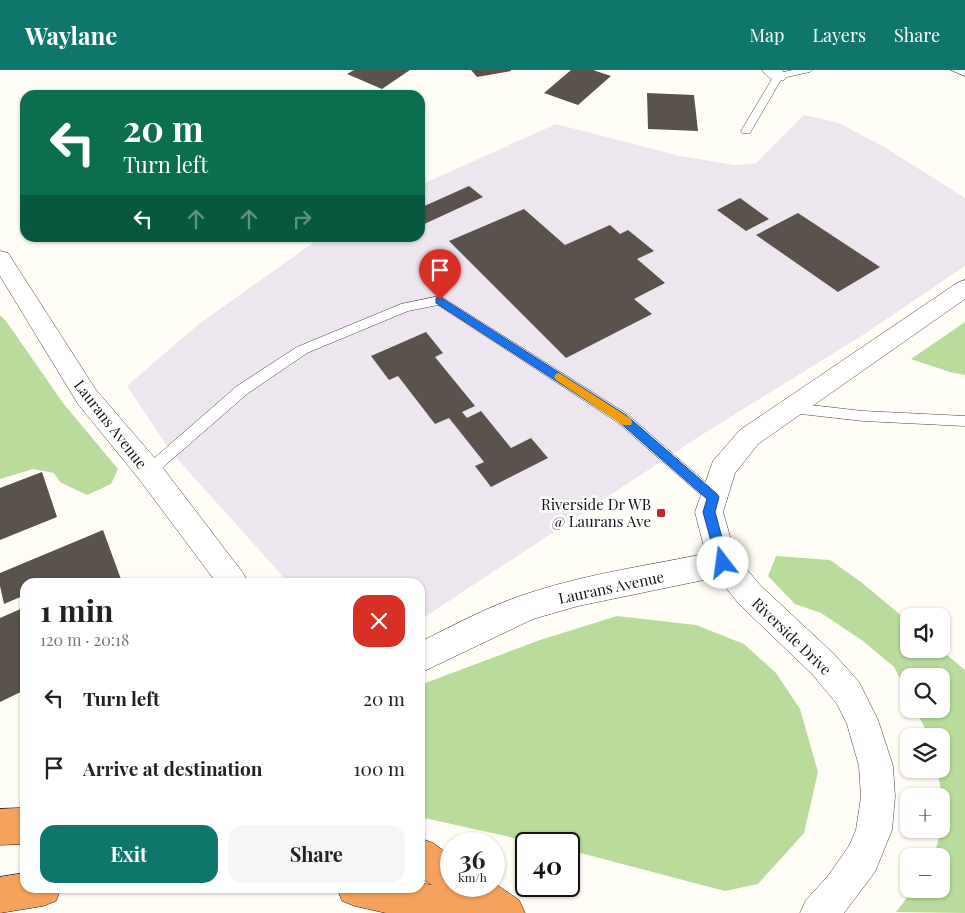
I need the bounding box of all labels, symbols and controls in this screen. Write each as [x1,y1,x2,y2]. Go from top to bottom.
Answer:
text: Waylane [25,19,117,51]
text: Map [749,23,784,47]
text: Layers [812,23,866,47]
text: Share [894,23,940,47]
text: 20 m [123,104,204,151]
icon: left [40,110,105,175]
text: Turn left [123,149,208,179]
icon: left [129,205,157,233]
icon: ahead [182,205,210,233]
icon: ahead [235,205,263,233]
icon: right [288,205,316,233]
pin [419,249,461,300]
icon: arrive [426,256,454,284]
street label: Laurans Avenue [70,375,152,473]
place label: Riverside Dr WB @ Laurans Ave [541,494,651,531]
marker: Riverside Dr WB @ Laurans Ave [655,507,667,519]
position arrow [696,536,748,588]
street label: Laurans Avenue [556,566,666,608]
text: 1 min [40,590,114,630]
street label: Riverside Drive [748,593,836,679]
button: close [353,595,405,647]
map controls [900,608,950,898]
button: sound [900,608,950,658]
text: 120 m · 20:18 [40,629,129,650]
button: search [900,668,950,718]
icon: left [40,684,68,712]
text: Turn left [83,685,160,711]
text: 20 m [363,685,405,711]
button: layers [900,728,950,778]
icon: arrive [40,754,68,782]
text: Arrive at destination [83,755,263,781]
text: 100 m [354,755,405,781]
button: + [900,788,950,838]
button: Exit [40,825,218,883]
button: Share [228,825,405,883]
speed limit sign: 40 [515,832,580,897]
text: 36 [459,842,486,875]
button: − [900,848,950,898]
text: km/h [458,869,487,885]

